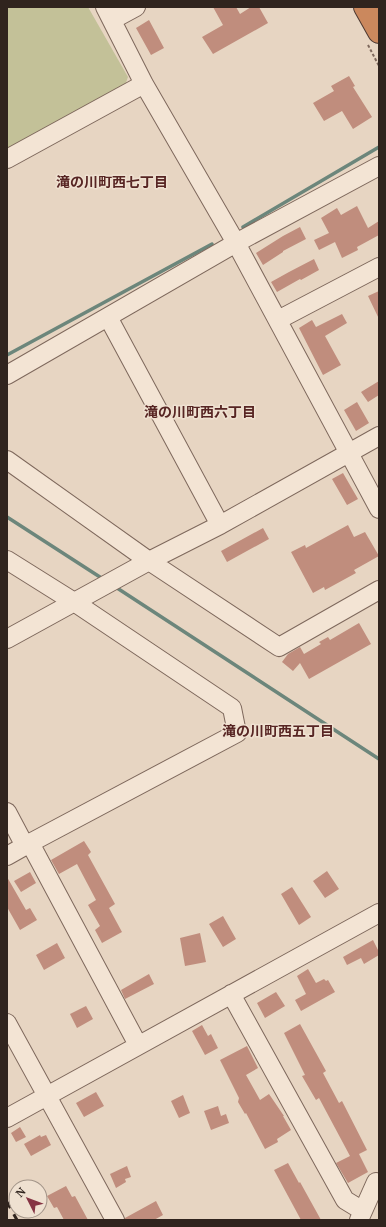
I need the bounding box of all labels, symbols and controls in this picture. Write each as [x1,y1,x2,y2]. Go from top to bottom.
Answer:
district label: 滝の川町西七丁目 [56,172,168,191]
district label: 滝の川町西六丁目 [144,402,256,421]
district label: 滝の川町西五丁目 [222,721,334,740]
north arrow [8,1179,48,1219]
text: N [13,1184,29,1200]

